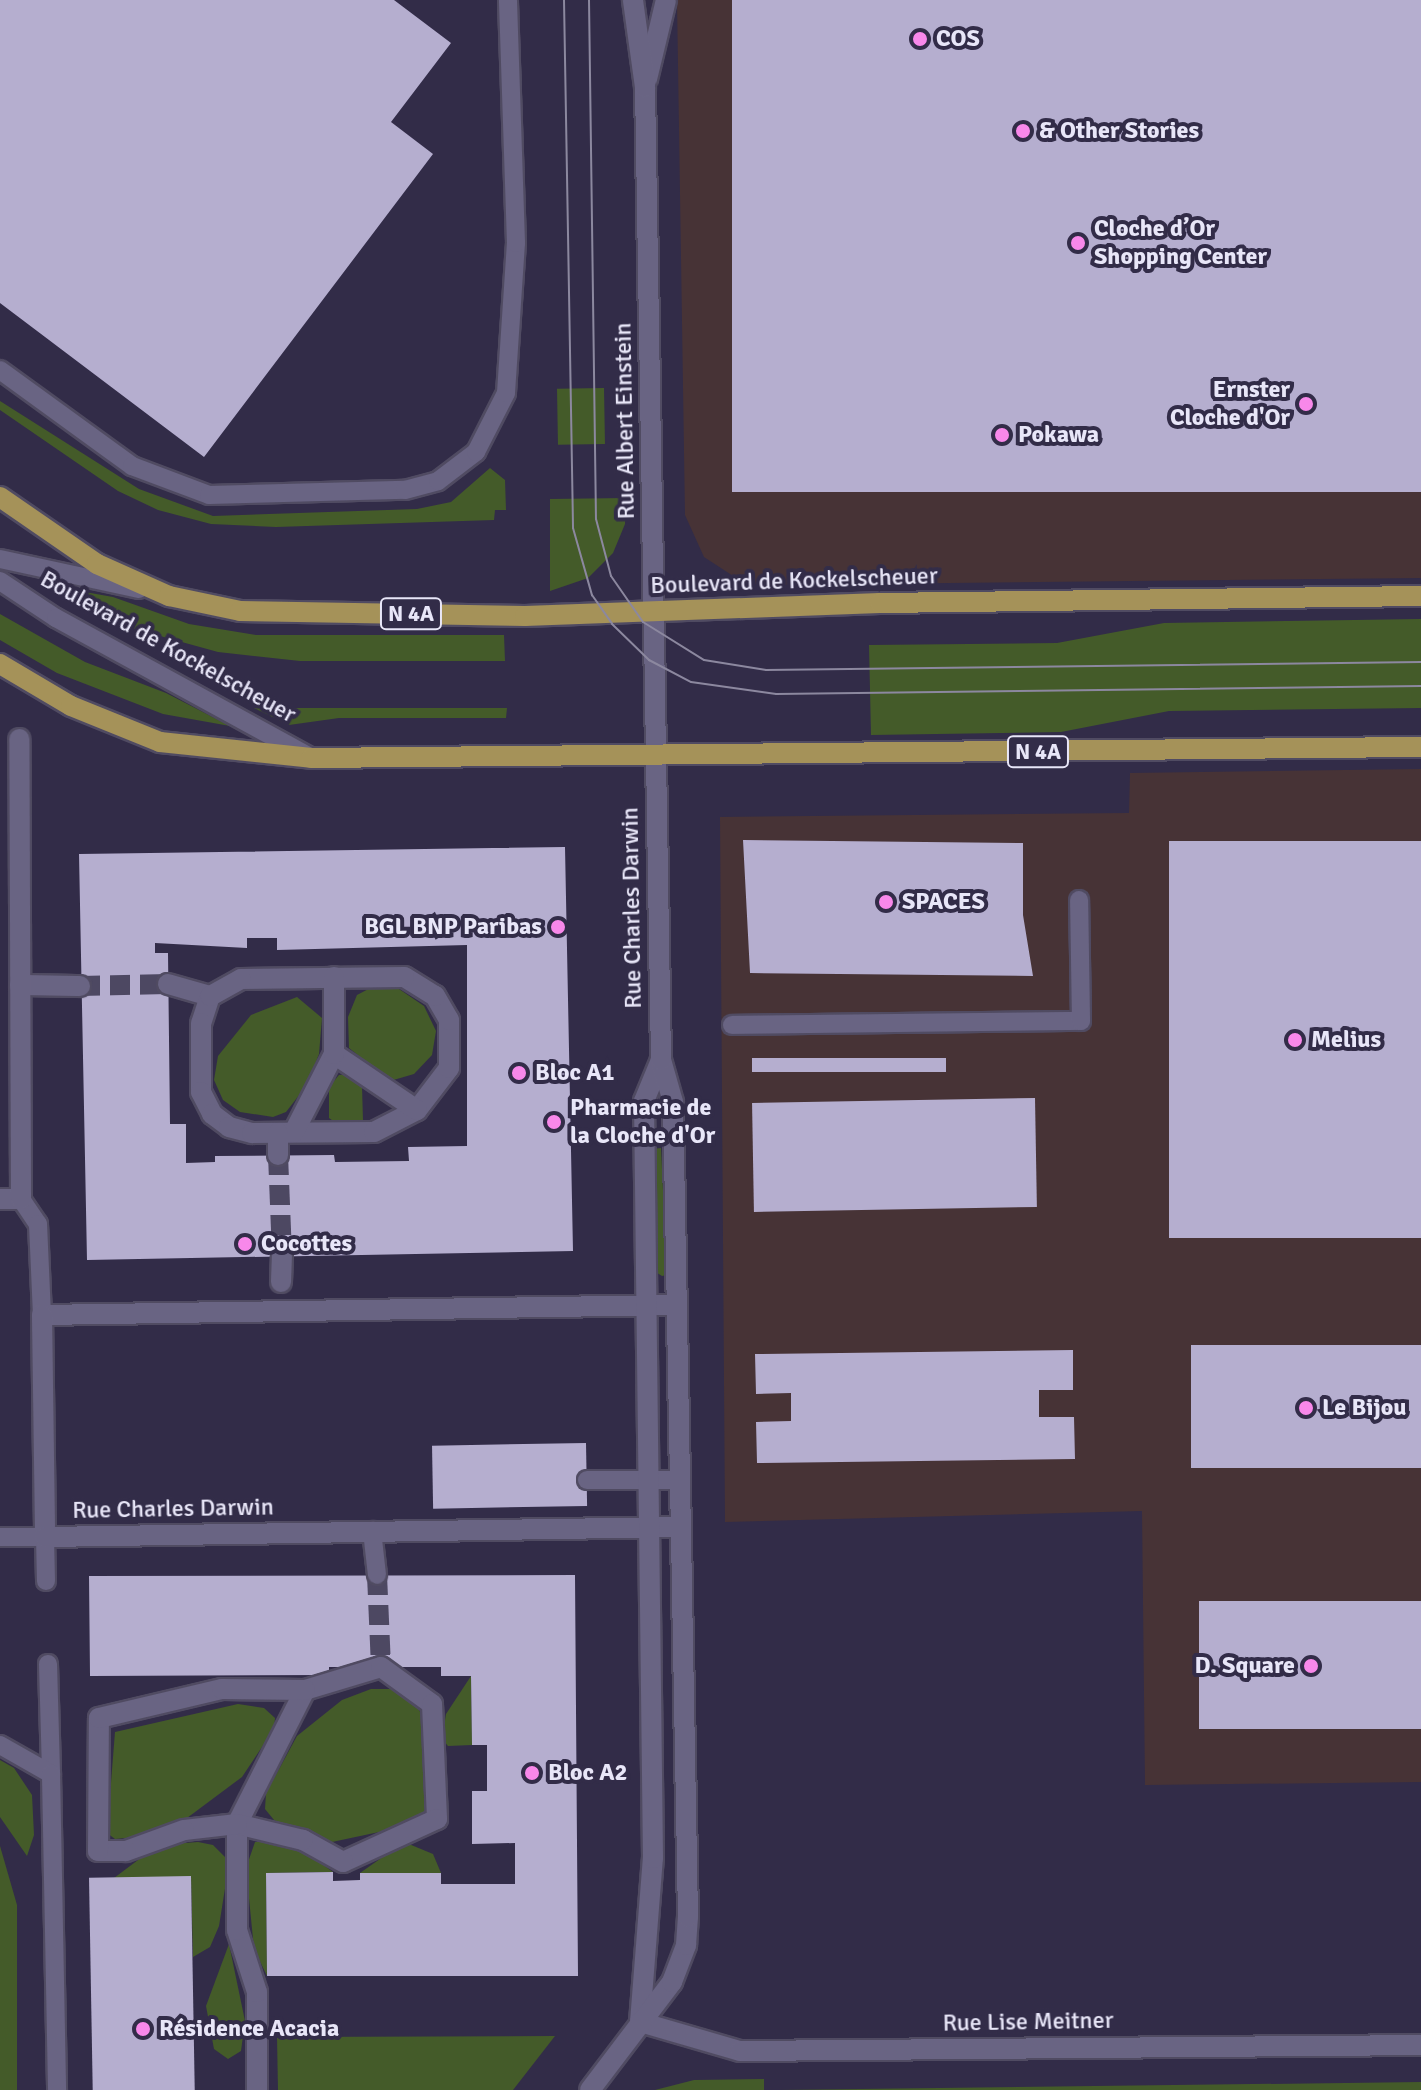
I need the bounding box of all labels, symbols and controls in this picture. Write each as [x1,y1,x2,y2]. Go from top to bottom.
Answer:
place label: COS [936,25,980,53]
marker: COS [911,30,929,48]
place label: & Other Stories [1039,117,1199,145]
marker: & Other Stories [1014,122,1032,140]
place label: Cloche d’Or Shopping Center [1094,215,1267,271]
marker: Cloche d’Or Shopping Center [1069,234,1087,252]
street label: Rue Albert Einstein [609,322,641,520]
place label: Ernster Cloche d'Or [1170,376,1290,432]
marker: Ernster Cloche d'Or [1297,395,1315,413]
place label: Pokawa [1018,421,1099,449]
marker: Pokawa [993,426,1011,444]
street label: Boulevard de Kockelscheuer [650,562,938,600]
street label: Boulevard de Kockelscheuer [35,565,301,729]
road number: N 4A [379,596,443,632]
road number: N 4A [1006,734,1070,770]
street label: Rue Charles Darwin [616,807,648,1009]
place label: SPACES [902,888,985,916]
marker: SPACES [877,893,895,911]
place label: BGL BNP Paribas [364,913,542,941]
marker: BGL BNP Paribas [549,918,567,936]
place label: Melius [1311,1026,1381,1054]
marker: Melius [1286,1031,1304,1049]
place label: Bloc A1 [535,1059,614,1087]
marker: Bloc A1 [510,1064,528,1082]
place label: Pharmacie de la Cloche d'Or [570,1094,715,1150]
marker: Pharmacie de la Cloche d'Or [545,1113,563,1131]
place label: Cocottes [261,1230,352,1258]
marker: Cocottes [236,1235,254,1253]
place label: Le Bijou [1322,1394,1406,1422]
marker: Le Bijou [1297,1399,1315,1417]
street label: Rue Charles Darwin [72,1493,274,1525]
place label: D. Square [1194,1652,1295,1680]
marker: D. Square [1302,1657,1320,1675]
place label: Bloc A2 [548,1759,627,1787]
marker: Bloc A2 [523,1764,541,1782]
street label: Rue Lise Meitner [942,2006,1114,2038]
place label: Résidence Acacia [159,2015,339,2043]
marker: Résidence Acacia [134,2020,152,2038]

